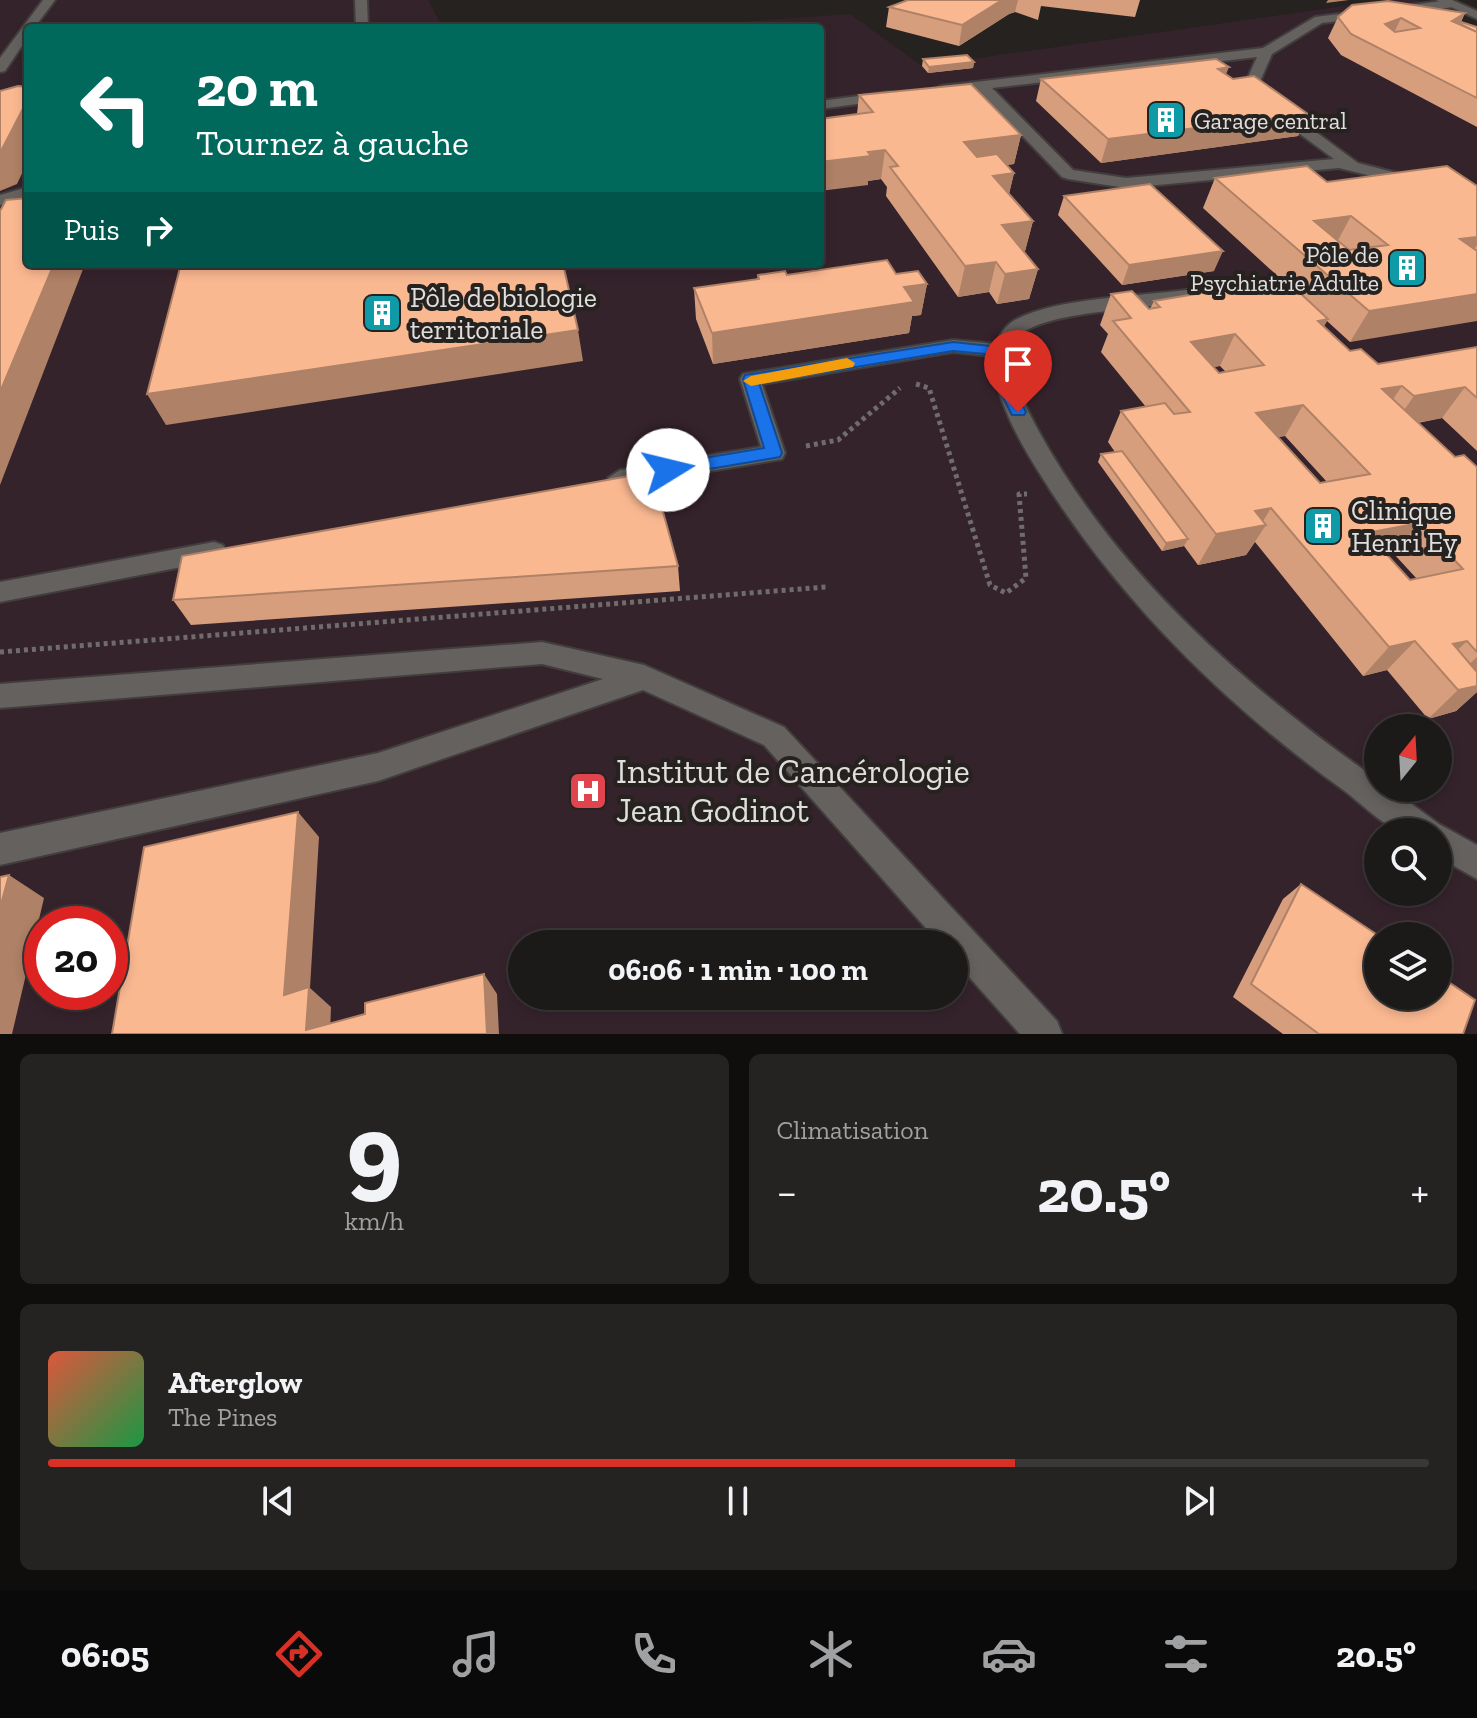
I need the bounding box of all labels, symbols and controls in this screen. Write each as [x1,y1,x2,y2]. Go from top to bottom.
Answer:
text: 20 m [196,53,318,120]
icon: left [64,56,168,160]
building icon: Garage central [1145,99,1187,141]
place label: Garage central [1194,106,1347,135]
text: Tournez à gauche [196,121,469,164]
icon: right [136,208,180,252]
text: Puis [64,212,120,248]
place label: Pôle de Psychiatrie Adulte [1190,240,1379,297]
building icon: Pôle de Psychiatrie Adulte [1386,247,1428,289]
place label: Pôle de biologie territoriale [410,281,597,346]
building icon: Pôle de biologie territoriale [361,292,403,334]
pin [984,330,1052,412]
icon: arrive [996,342,1040,386]
position arrow [626,428,710,512]
place label: Clinique Henri Ey [1351,494,1458,559]
building icon: Clinique Henri Ey [1302,505,1344,547]
north arrow [1364,714,1452,802]
map controls [1364,714,1452,1010]
place label: Institut de Cancérologie Jean Godinot [616,751,970,831]
hospital icon: Institut de Cancérologie Jean Godinot [567,770,609,812]
button: search [1364,818,1452,906]
speed limit sign: 20 [24,906,128,1010]
button: layers [1364,922,1452,1010]
text: 06:06 · 1 min · 100 m [608,952,868,988]
text: 9 [346,1090,402,1215]
text: Climatisation [777,1114,929,1146]
text: 20.5° [1037,1155,1171,1227]
text: − [777,1165,797,1218]
text: + [1410,1165,1429,1218]
text: km/h [345,1205,404,1237]
text: Afterglow [168,1365,302,1401]
text: The Pines [168,1401,278,1433]
icon: previous [256,1479,300,1523]
icon: pause [716,1479,760,1523]
icon: next [1177,1479,1221,1523]
icon: directions [271,1626,327,1682]
icon: music [448,1626,504,1682]
icon: phone [626,1626,682,1682]
icon: climate [803,1626,859,1682]
icon: car [981,1626,1037,1682]
icon: filters [1158,1626,1214,1682]
text: 06:05 [61,1633,149,1676]
text: 20.5° [1336,1633,1416,1676]

